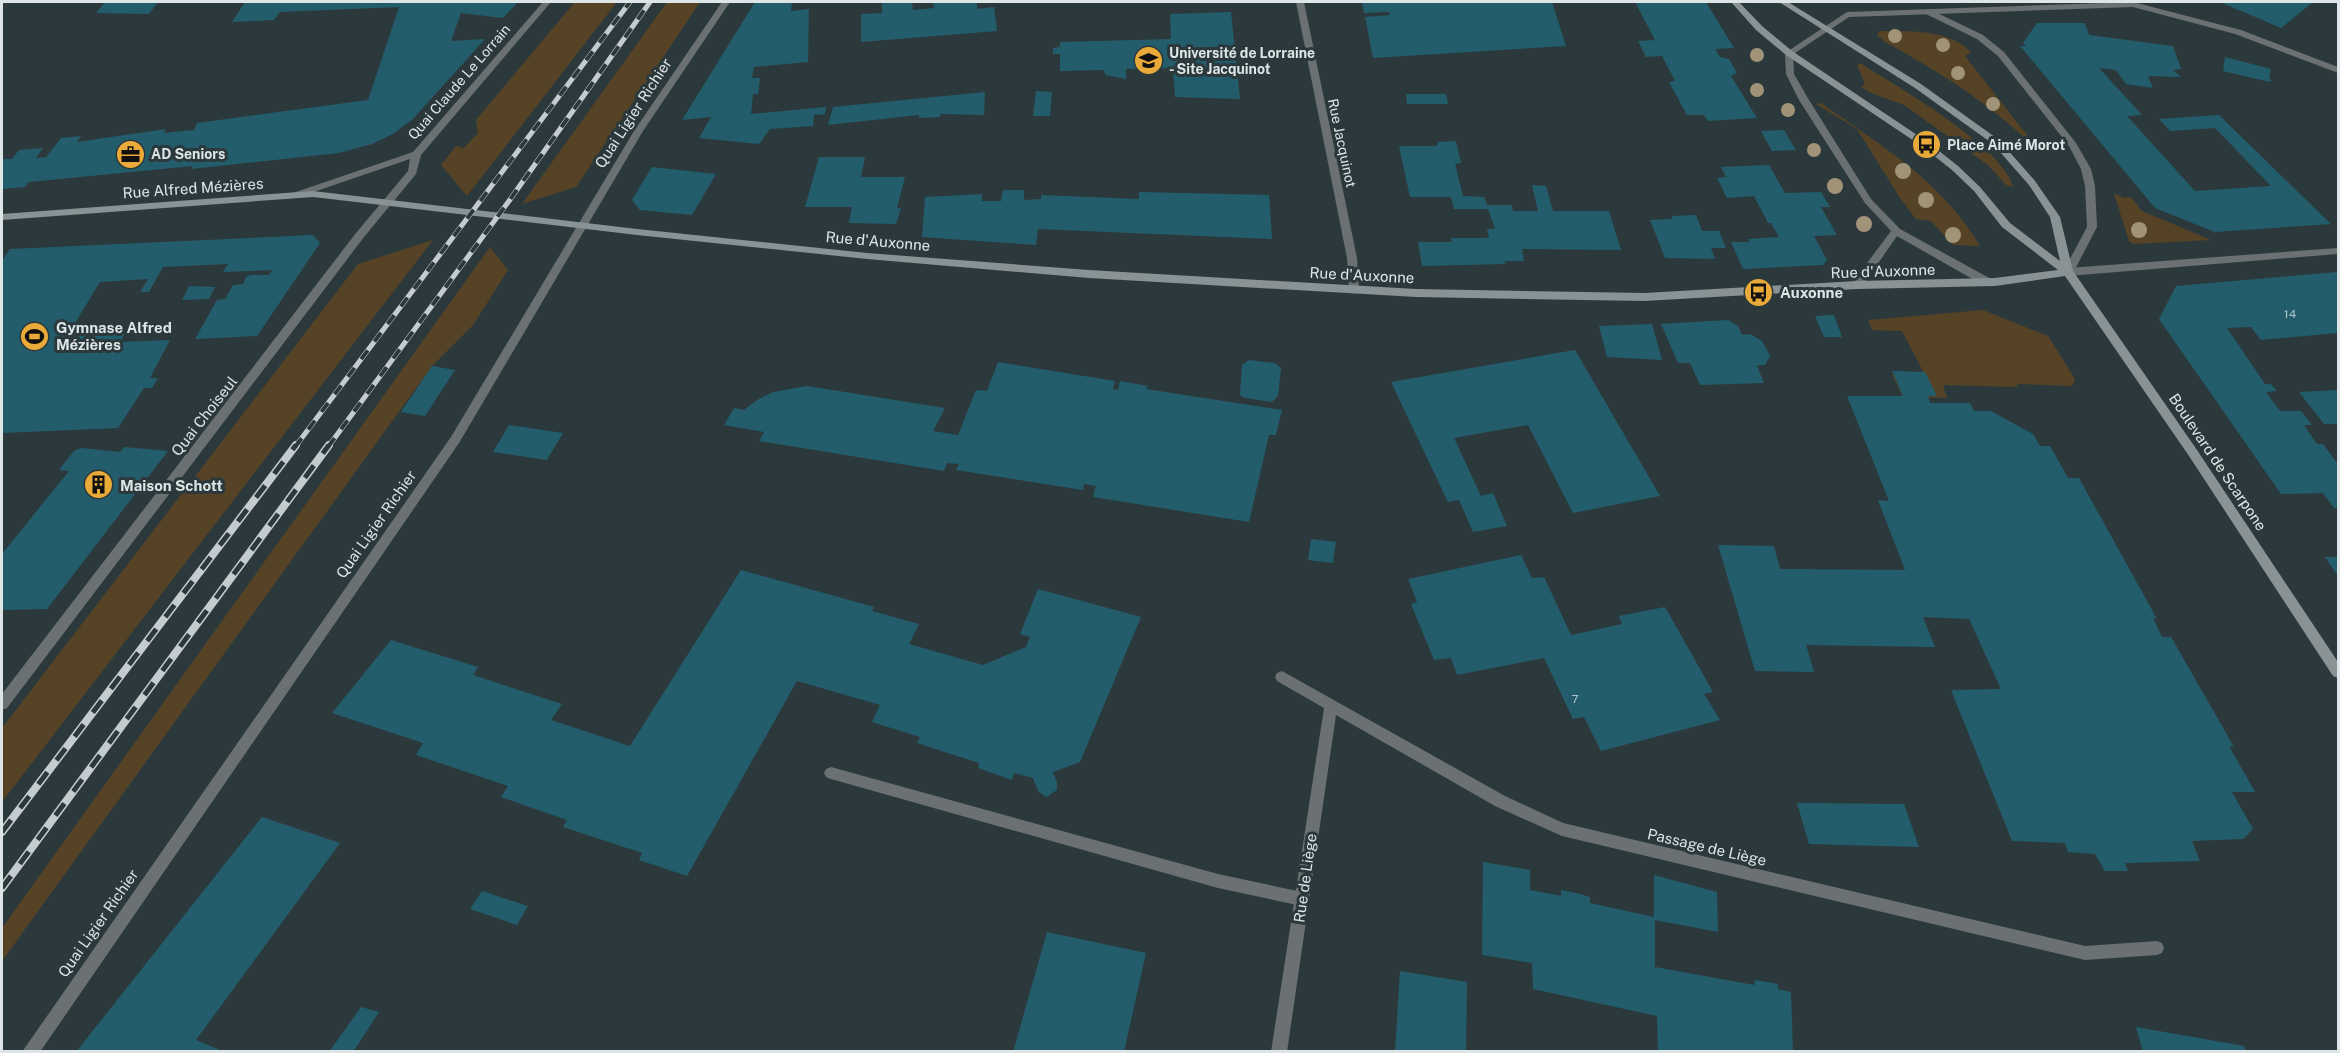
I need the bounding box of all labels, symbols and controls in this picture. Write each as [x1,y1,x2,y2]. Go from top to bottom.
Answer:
street label: Quai Claude Le Lorrain [405,21,513,143]
school or university icon: Université de Lorraine - Site Jacquinot [1132,45,1164,77]
place label: Université de Lorraine - Site Jacquinot [1169,45,1315,77]
street label: Quai Ligier Richier [591,55,675,171]
street label: Rue Jacquinot [1325,97,1359,189]
bus stop icon: Place Aimé Morot [1910,129,1942,161]
place label: Place Aimé Morot [1947,137,2065,153]
office icon: AD Seniors [114,138,146,170]
place label: AD Seniors [151,146,225,162]
street label: Rue Alfred Mézières [122,175,264,201]
street label: Rue d'Auxonne [825,228,931,254]
street label: Rue d'Auxonne [1830,261,1936,281]
street label: Rue d'Auxonne [1309,264,1415,286]
bus stop icon: Auxonne [1743,276,1775,308]
place label: Auxonne [1780,284,1843,301]
house number: 14 [2284,307,2297,321]
place label: Gymnase Alfred Mézières [56,319,172,353]
sports icon: Gymnase Alfred Mézières [19,320,51,352]
street label: Quai Choiseul [168,373,240,459]
street label: Boulevard de Scarpone [2166,390,2270,534]
street label: Quai Ligier Richier [332,467,420,581]
building icon: Maison Schott [83,469,115,501]
place label: Maison Schott [120,477,223,494]
house number: 7 [1571,692,1579,706]
street label: Passage de Liège [1646,825,1768,869]
street label: Rue de Liège [1290,832,1320,924]
street label: Quai Ligier Richier [54,866,142,980]

